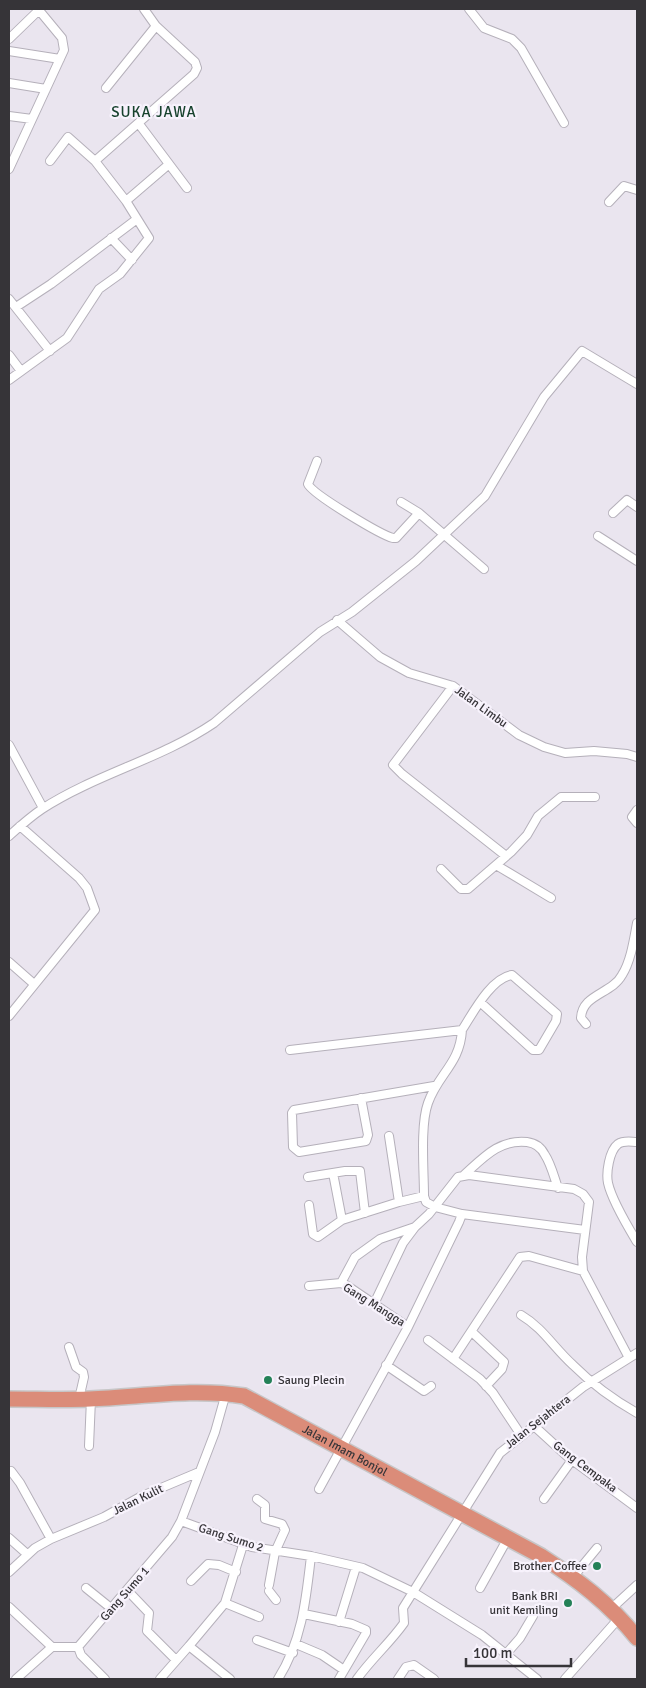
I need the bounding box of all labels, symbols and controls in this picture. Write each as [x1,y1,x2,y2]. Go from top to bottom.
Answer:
district label: SUKA JAWA [111,103,197,121]
street label: Jalan Limbu [452,683,510,731]
street label: Gang Mangga [340,1280,408,1330]
place label: Saung Plecin [278,1373,345,1388]
marker: Saung Plecin [262,1374,274,1386]
street label: Jalan Sejahtera [502,1392,574,1452]
street label: Jalan Imam Bonjol [300,1421,391,1480]
street label: Gang Cempaka [550,1438,620,1496]
street label: Jalan Kulit [110,1481,166,1519]
street label: Gang Sumo 2 [197,1520,265,1556]
place label: Brother Coffee [513,1559,587,1574]
marker: Brother Coffee [591,1560,603,1572]
street label: Gang Sumo 1 [97,1564,153,1624]
place label: Bank BRI unit Kemiling [489,1589,558,1618]
marker: Bank BRI unit Kemiling [562,1597,574,1609]
scale bar [466,1636,571,1668]
text: 100 m [473,1644,513,1662]

